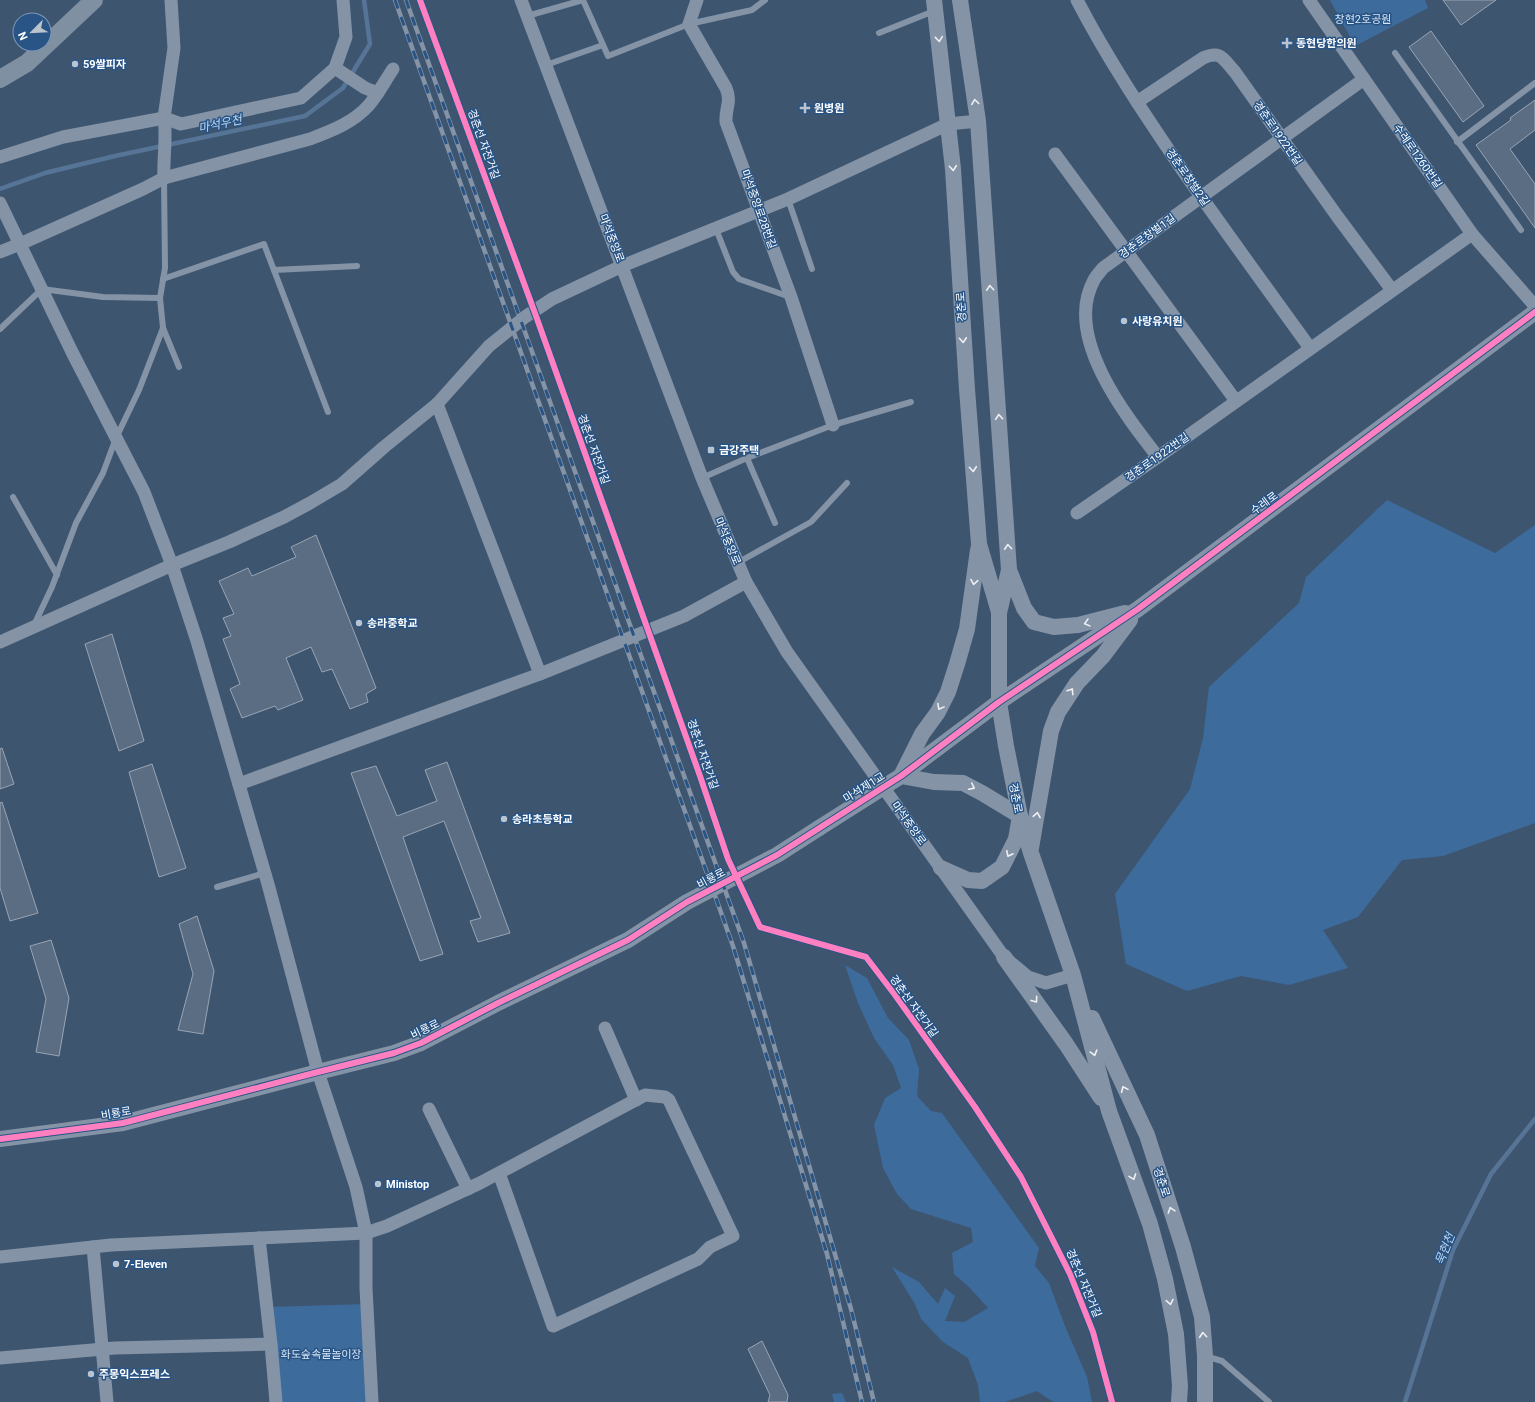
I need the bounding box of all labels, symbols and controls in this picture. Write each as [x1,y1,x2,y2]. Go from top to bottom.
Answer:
north arrow [12,12,52,52]
park label: 창현2호공원 [1335,13,1391,26]
text: N [16,29,31,42]
one-way arrow [934,36,943,42]
marker: 동현당한의원 [1281,37,1293,49]
place label: 동현당한의원 [1296,37,1357,50]
place label: 59쌀피자 [83,58,126,71]
marker: 59쌀피자 [70,59,80,69]
one-way arrow [971,99,980,105]
street label: 경춘로1922번길 [1251,99,1305,168]
marker: 원병원 [799,102,811,114]
place label: 원병원 [814,102,844,115]
street label: 경춘선 자전거길 [465,107,502,181]
water label: 마석우천 [197,112,245,135]
street label: 수레로1260번길 [1391,122,1445,191]
street label: 경춘로창벌2길 [1163,146,1212,208]
one-way arrow [948,165,957,171]
street label: 마석중앙로28번길 [738,168,779,250]
street label: 경춘로창벌1길 [1116,211,1178,261]
street label: 마석중앙로 [596,212,627,264]
one-way arrow [985,285,994,291]
street label: 경춘로 [954,291,969,323]
place label: 사랑유치원 [1132,315,1183,328]
marker: 사랑유치원 [1119,316,1129,326]
one-way arrow [959,337,968,343]
street label: 경춘선 자전거길 [575,412,612,486]
one-way arrow [994,414,1003,420]
street label: 경춘로1922번길 [1123,430,1192,484]
place label: 금강주택 [719,444,759,457]
marker: 금강주택 [706,445,716,455]
one-way arrow [969,466,978,472]
street label: 수레로 [1248,489,1280,518]
street label: 마석중앙로 [712,515,743,567]
one-way arrow [1003,544,1012,550]
one-way arrow [970,579,978,585]
place label: 송라중학교 [367,617,418,630]
marker: 송라중학교 [354,618,364,628]
one-way arrow [1084,618,1091,627]
one-way arrow [1066,688,1074,695]
one-way arrow [938,703,945,710]
street label: 경춘선 자전거길 [684,717,721,791]
street label: 마석제1교 [841,770,887,805]
one-way arrow [967,782,975,790]
street label: 경춘로 [1006,782,1025,814]
street label: 마석중앙로 [888,799,929,848]
one-way arrow [1032,812,1041,818]
place label: 송라초등학교 [512,813,573,826]
marker: 송라초등학교 [499,814,509,824]
one-way arrow [1006,849,1014,857]
street label: 비룡로 [695,866,728,891]
street label: 경춘선 자전거길 [887,973,940,1040]
one-way arrow [1030,996,1037,1003]
street label: 비룡로 [409,1017,442,1042]
one-way arrow [1089,1050,1097,1057]
one-way arrow [1121,1085,1129,1093]
street label: 비룡로 [100,1104,132,1123]
street label: 경춘로 [1151,1166,1172,1199]
one-way arrow [1128,1174,1137,1181]
place label: Ministop [386,1178,429,1191]
marker: Ministop [373,1179,383,1189]
one-way arrow [1167,1206,1175,1213]
water label: 묵현천 [1432,1229,1458,1267]
street label: 경춘선 자전거길 [1063,1247,1104,1320]
place label: 7-Eleven [124,1258,167,1271]
marker: 7-Eleven [111,1259,121,1269]
one-way arrow [1165,1299,1173,1305]
one-way arrow [1199,1332,1208,1338]
park label: 화도숲속물놀이장 [281,1348,361,1361]
place label: 주몽익스프레스 [99,1368,170,1381]
marker: 주몽익스프레스 [86,1369,96,1379]

